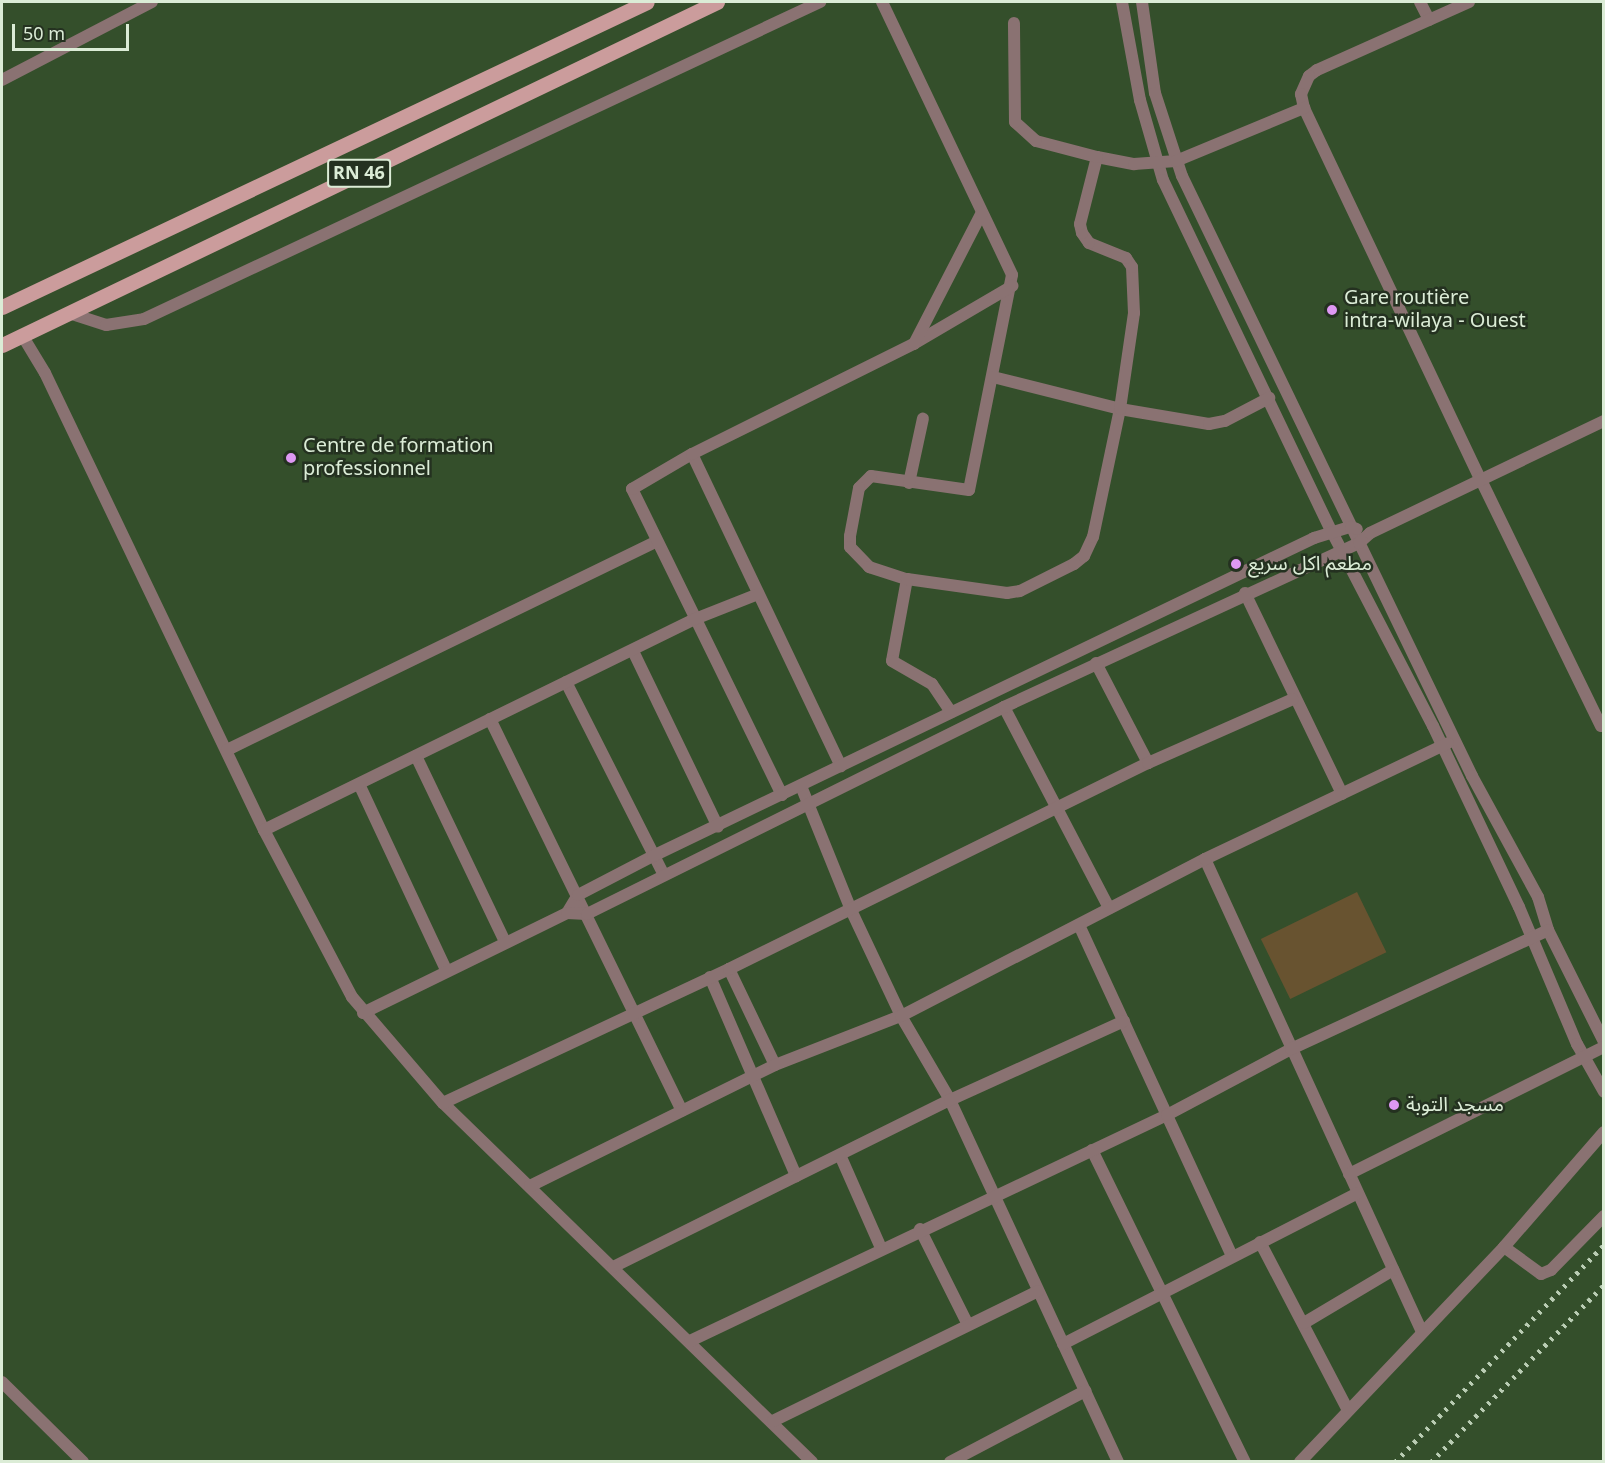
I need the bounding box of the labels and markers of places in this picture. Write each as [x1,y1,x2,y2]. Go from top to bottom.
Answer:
place label: Gare routière intra-wilaya - Ouest [1344,286,1526,333]
marker: Gare routière intra-wilaya - Ouest [1325,303,1339,317]
place label: Centre de formation professionnel [303,434,494,481]
marker: Centre de formation professionnel [284,451,298,465]
place label: مطعم اكل سريع [1248,552,1372,576]
marker: مطعم اكل سريع [1229,557,1243,571]
place label: مسجد التوبة [1406,1093,1504,1117]
marker: مسجد التوبة [1387,1098,1401,1112]

